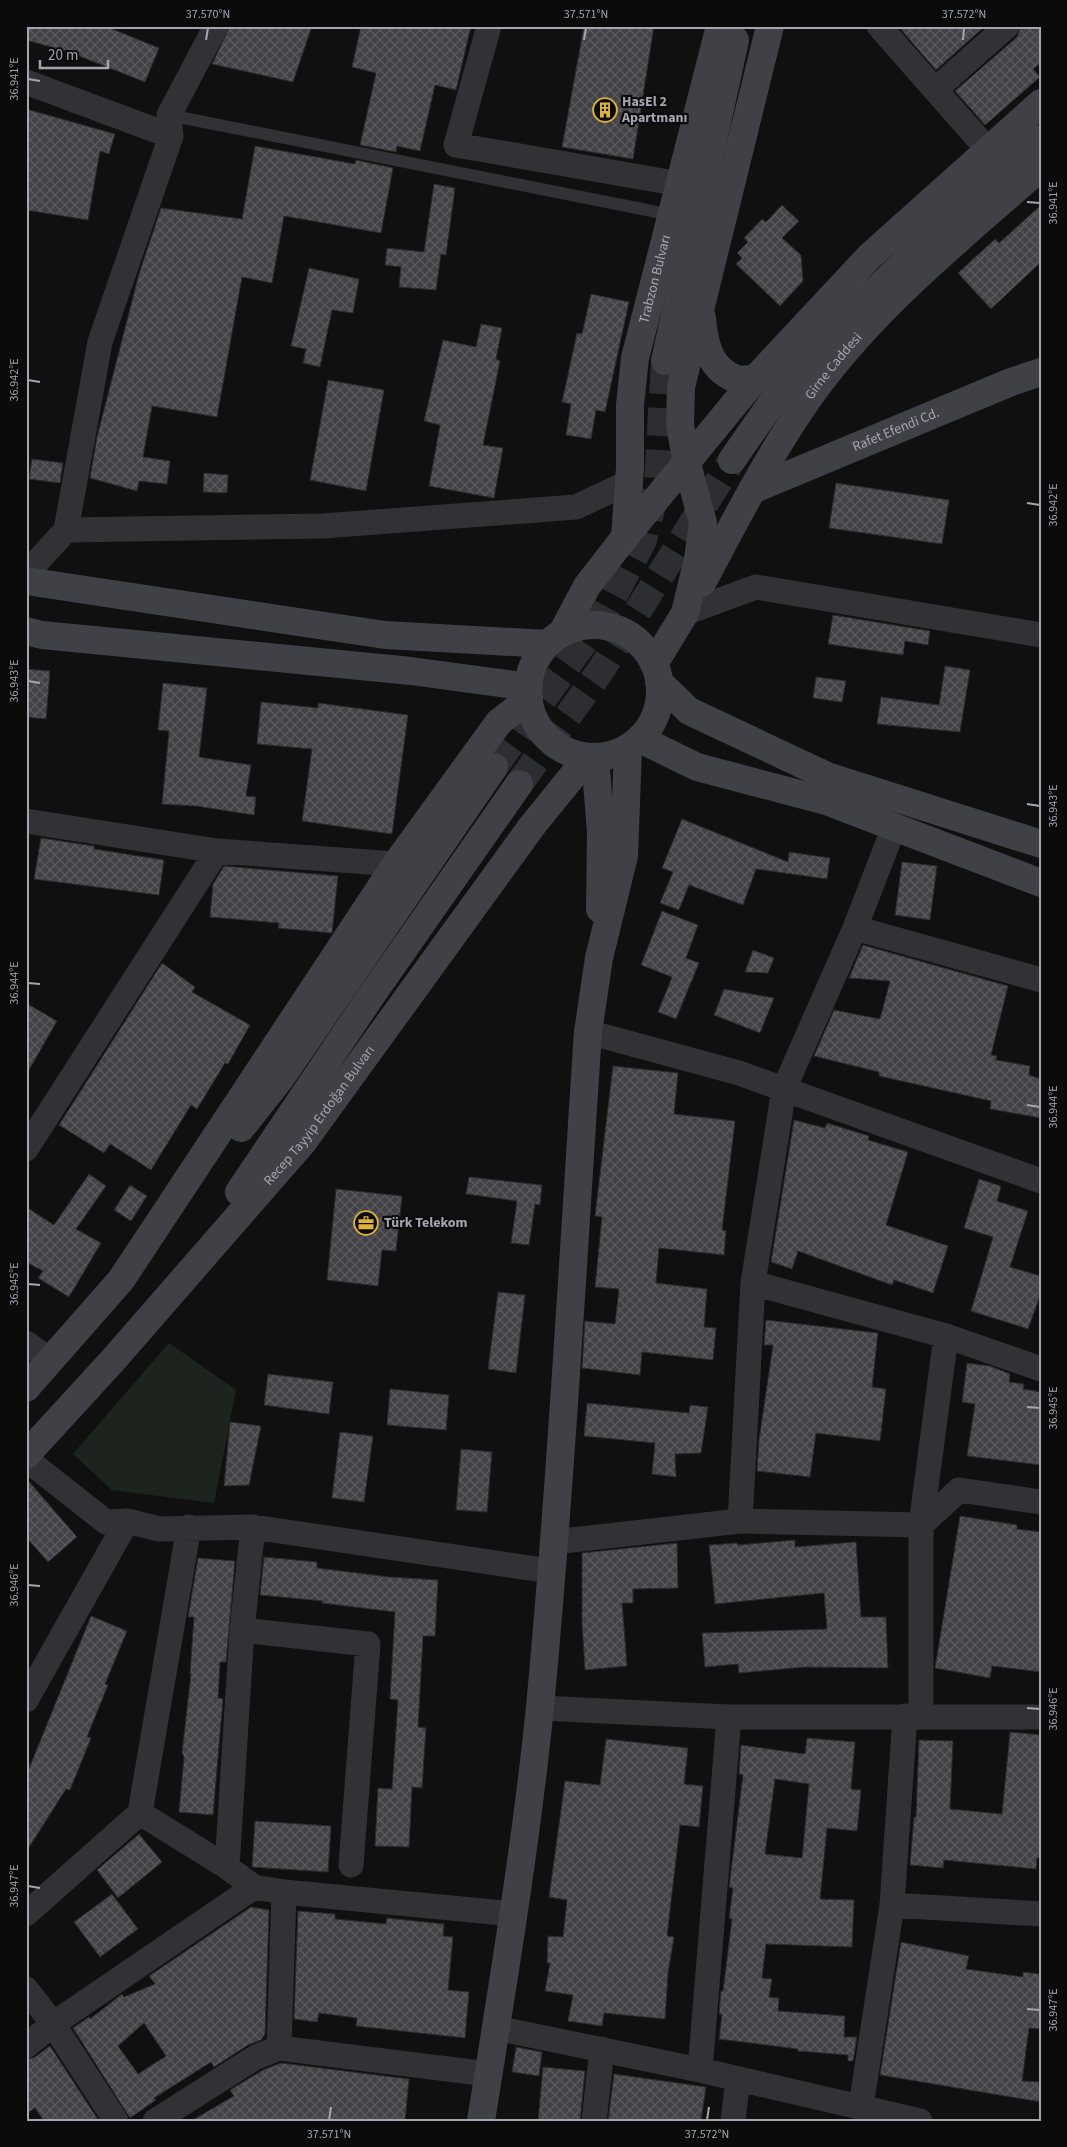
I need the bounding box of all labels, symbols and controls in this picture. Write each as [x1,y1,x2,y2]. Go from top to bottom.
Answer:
text: 37.570°N [186,6,230,23]
text: 37.571°N [564,6,608,23]
text: 37.572°N [942,6,986,23]
scale bar [40,38,108,70]
text: 20 m [48,45,78,66]
text: 36.941°E [6,57,23,101]
place label: HasEl 2 Apartmanı [621,92,687,128]
building icon: HasEl 2 Apartmanı [592,97,618,123]
text: 36.941°E [1045,181,1062,225]
street label: Trabzon Bulvarı [634,233,676,326]
street label: Girne Caddesi [800,328,867,404]
text: 36.942°E [6,358,23,402]
street label: Rafet Efendi Cd. [849,403,943,457]
text: 36.942°E [1045,483,1062,527]
text: 36.943°E [6,659,23,703]
text: 36.943°E [1045,784,1062,828]
text: 36.944°E [6,961,23,1005]
street label: Recep Tayyip Erdoğan Bulvarı [259,1041,380,1190]
text: 36.944°E [1045,1085,1062,1129]
office icon: Türk Telekom [353,1210,379,1236]
place label: Türk Telekom [384,1213,467,1233]
text: 36.945°E [6,1262,23,1306]
text: 36.945°E [1045,1386,1062,1430]
text: 36.946°E [6,1563,23,1607]
text: 36.946°E [1045,1687,1062,1731]
text: 36.947°E [6,1864,23,1908]
text: 36.947°E [1045,1988,1062,2032]
text: 37.571°N [307,2126,351,2143]
text: 37.572°N [685,2126,729,2143]

